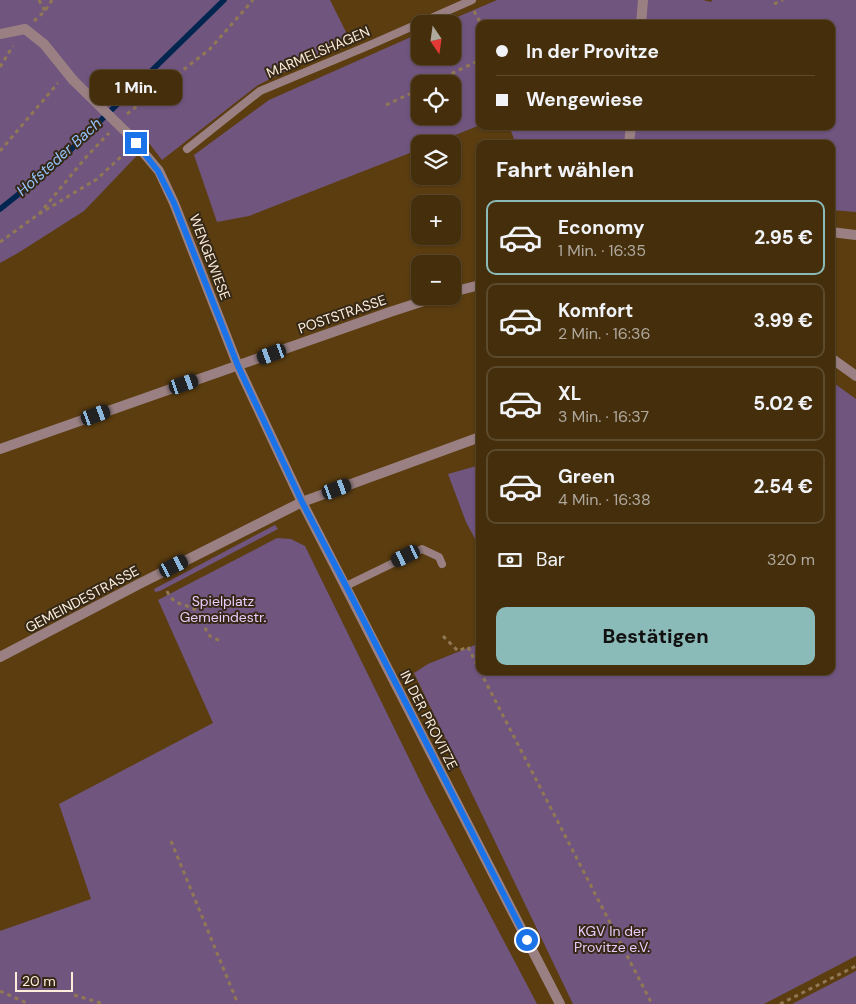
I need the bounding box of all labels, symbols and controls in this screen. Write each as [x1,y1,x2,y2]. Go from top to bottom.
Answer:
north arrow [411,15,461,65]
map controls [411,15,461,305]
street label: MARMELSHAGEN [264,22,372,82]
text: In der Provitze [526,39,659,64]
callout: 1 Min. [90,70,182,106]
button: locate [411,75,461,125]
text: 1 Min. [115,77,157,98]
text: Wengewiese [526,87,643,112]
water label: Hofsteder Bach [12,113,106,201]
route end [125,132,147,154]
button: layers [411,135,461,185]
text: Fahrt wählen [496,155,634,184]
button: + [411,195,461,245]
street label: WENGEWIESE [185,212,235,303]
icon: car [498,215,543,260]
text: Economy [558,215,645,240]
text: 2.95 € [754,225,813,250]
text: 1 Min. · 16:35 [558,240,646,261]
button: − [411,255,461,305]
street label: POSTSTRASSE [296,290,388,337]
icon: car [498,298,543,343]
text: Komfort [558,298,633,323]
text: 3.99 € [754,308,813,333]
text: 2 Min. · 16:36 [558,323,651,344]
car [255,342,288,366]
car [167,372,200,396]
icon: car [498,381,543,426]
text: XL [558,381,581,406]
text: 5.02 € [753,391,813,416]
car [79,403,112,427]
text: 3 Min. · 16:37 [558,406,649,427]
icon: car [498,464,543,509]
text: Green [558,464,615,489]
text: 2.54 € [753,474,813,499]
car [320,477,353,501]
text: 4 Min. · 16:38 [558,489,651,510]
car [389,543,422,569]
icon: cash [496,546,524,574]
text: Bar [536,547,565,572]
text: 320 m [767,549,815,570]
car [157,553,190,579]
street label: GEMEINDESTRASSE [22,561,142,637]
park label: Spielplatz Gemeindestr. [180,592,267,626]
button: Bestätigen [496,607,815,665]
street label: IN DER PROVITZE [396,667,462,773]
park label: KGV In der Provitze e.V. [574,922,650,956]
route start [516,929,538,951]
scale bar [15,969,72,992]
text: 20 m [22,972,56,990]

